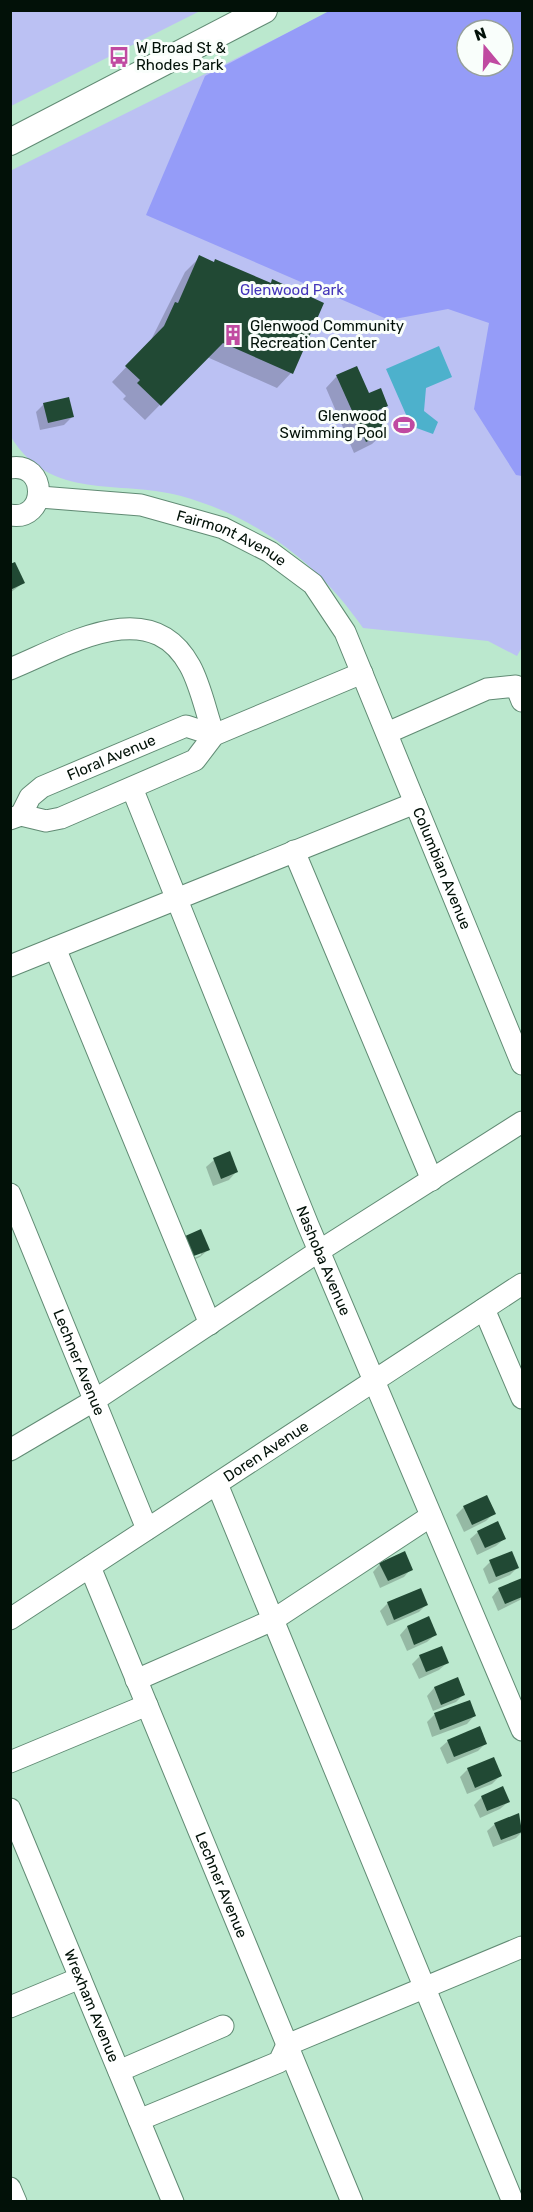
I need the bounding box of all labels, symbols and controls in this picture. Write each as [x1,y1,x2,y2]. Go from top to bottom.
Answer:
north arrow [455,18,515,78]
text: N [472,23,489,45]
place label: W Broad St & Rhodes Park [136,39,226,74]
bus stop icon: W Broad St & Rhodes Park [107,45,131,69]
park label: Glenwood Park [240,281,344,299]
place label: Glenwood Community Recreation Center [250,317,404,352]
building icon: Glenwood Community Recreation Center [221,323,245,347]
place label: Glenwood Swimming Pool [280,407,387,442]
sports icon: Glenwood Swimming Pool [392,413,416,437]
street label: Fairmont Avenue [175,506,290,570]
street label: Floral Avenue [64,731,158,784]
street label: Columbian Avenue [409,805,475,932]
street label: Nashoba Avenue [292,1203,354,1318]
street label: Lechner Avenue [49,1307,109,1418]
street label: Doren Avenue [220,1417,312,1486]
street label: Lechner Avenue [191,1829,251,1941]
street label: Wrexham Avenue [60,1947,123,2065]

